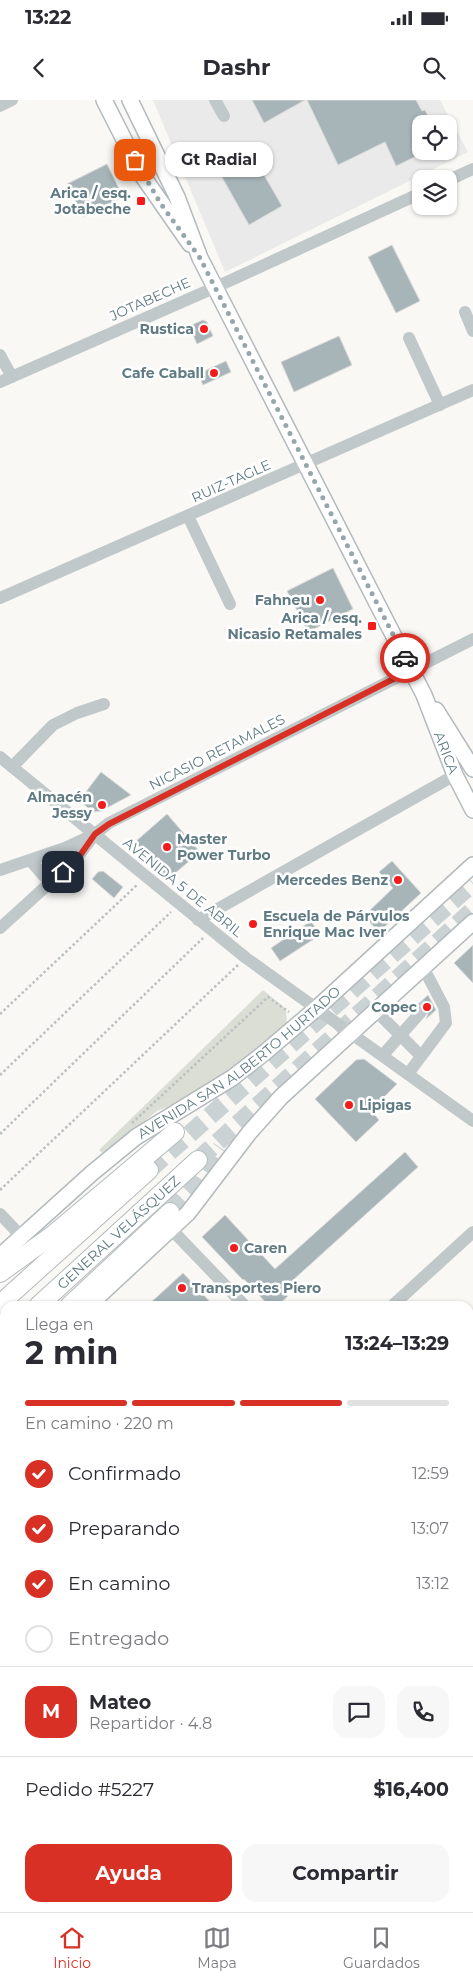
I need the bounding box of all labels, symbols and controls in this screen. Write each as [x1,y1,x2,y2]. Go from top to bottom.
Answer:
text: 13:22 [25,6,71,29]
icon: back [25,54,53,82]
text: Dashr [202,54,271,81]
icon: search [420,54,448,82]
map controls [412,115,457,215]
button: locate [412,115,457,160]
pin [114,139,156,181]
callout: Gt Radial [165,142,272,178]
icon: bag [121,146,149,174]
text: Gt Radial [181,150,257,169]
button: layers [412,170,457,215]
place label: Arica / esq. Jotabeche [49,184,131,218]
marker: Arica / esq. Jotabeche [135,195,147,207]
street label: JOTABECHE [106,273,193,325]
place label: Rustica [139,320,194,338]
marker: Rustica [198,323,210,335]
place label: Cafe Caball [122,364,204,382]
marker: Cafe Caball [208,367,220,379]
street label: RUIZ-TAGLE [188,455,274,507]
place label: Fahneu [255,591,310,609]
marker: Fahneu [314,594,326,606]
place label: Arica / esq. Nicasio Retamales [227,609,363,643]
marker: Arica / esq. Nicasio Retamales [366,620,378,632]
courier [380,633,430,683]
icon: car [391,644,419,672]
street label: NICASIO RETAMALES [146,710,288,794]
street label: ARICA [430,729,463,777]
place label: Almacén Jessy [26,788,93,822]
marker: Almacén Jessy [96,799,108,811]
place label: Master Power Turbo [177,830,271,864]
street label: AVENIDA 5 DE ABRIL [120,833,247,941]
marker: Master Power Turbo [161,841,173,853]
pin [42,851,84,893]
icon: home [49,858,77,886]
place label: Mercedes Benz [276,871,388,889]
marker: Mercedes Benz [392,874,404,886]
place label: Escuela de Párvulos Enrique Mac Iver [263,907,410,941]
marker: Escuela de Párvulos Enrique Mac Iver [247,918,259,930]
street label: AVENIDA SAN ALBERTO HURTADO [134,982,344,1143]
place label: Copec [371,998,418,1016]
marker: Copec [421,1001,433,1013]
place label: Lipigas [359,1096,412,1114]
marker: Lipigas [343,1099,355,1111]
street label: GENERAL VELÁSQUEZ [53,1172,184,1293]
place label: Caren [244,1239,287,1257]
marker: Caren [228,1242,240,1254]
place label: Transportes Piero [192,1279,321,1297]
marker: Transportes Piero [176,1282,188,1294]
text: Llega en [25,1315,93,1334]
text: 13:24–13:29 [345,1332,449,1355]
text: 2 min [25,1333,118,1372]
text: En camino · 220 m [25,1414,174,1433]
icon: check [25,1460,53,1488]
text: Confirmado [68,1462,181,1485]
text: 12:59 [412,1464,449,1483]
icon: check [25,1515,53,1543]
text: Preparando [68,1517,180,1540]
text: 13:07 [411,1519,449,1538]
icon: check [25,1570,53,1598]
text: En camino [68,1572,170,1595]
text: 13:12 [416,1574,449,1593]
text: Entregado [68,1627,169,1650]
button: chat [333,1686,385,1738]
button: phone [397,1686,449,1738]
text: Mateo [89,1691,151,1714]
text: M [42,1700,60,1723]
text: Repartidor · 4.8 [89,1714,212,1733]
text: Pedido #5227 [25,1778,154,1801]
text: $16,400 [373,1778,449,1801]
button: Ayuda [25,1844,232,1902]
button: Compartir [242,1844,449,1902]
tab: Inicio [53,1924,91,1972]
tab: Mapa [197,1924,237,1972]
tab: Guardados [343,1924,420,1972]

